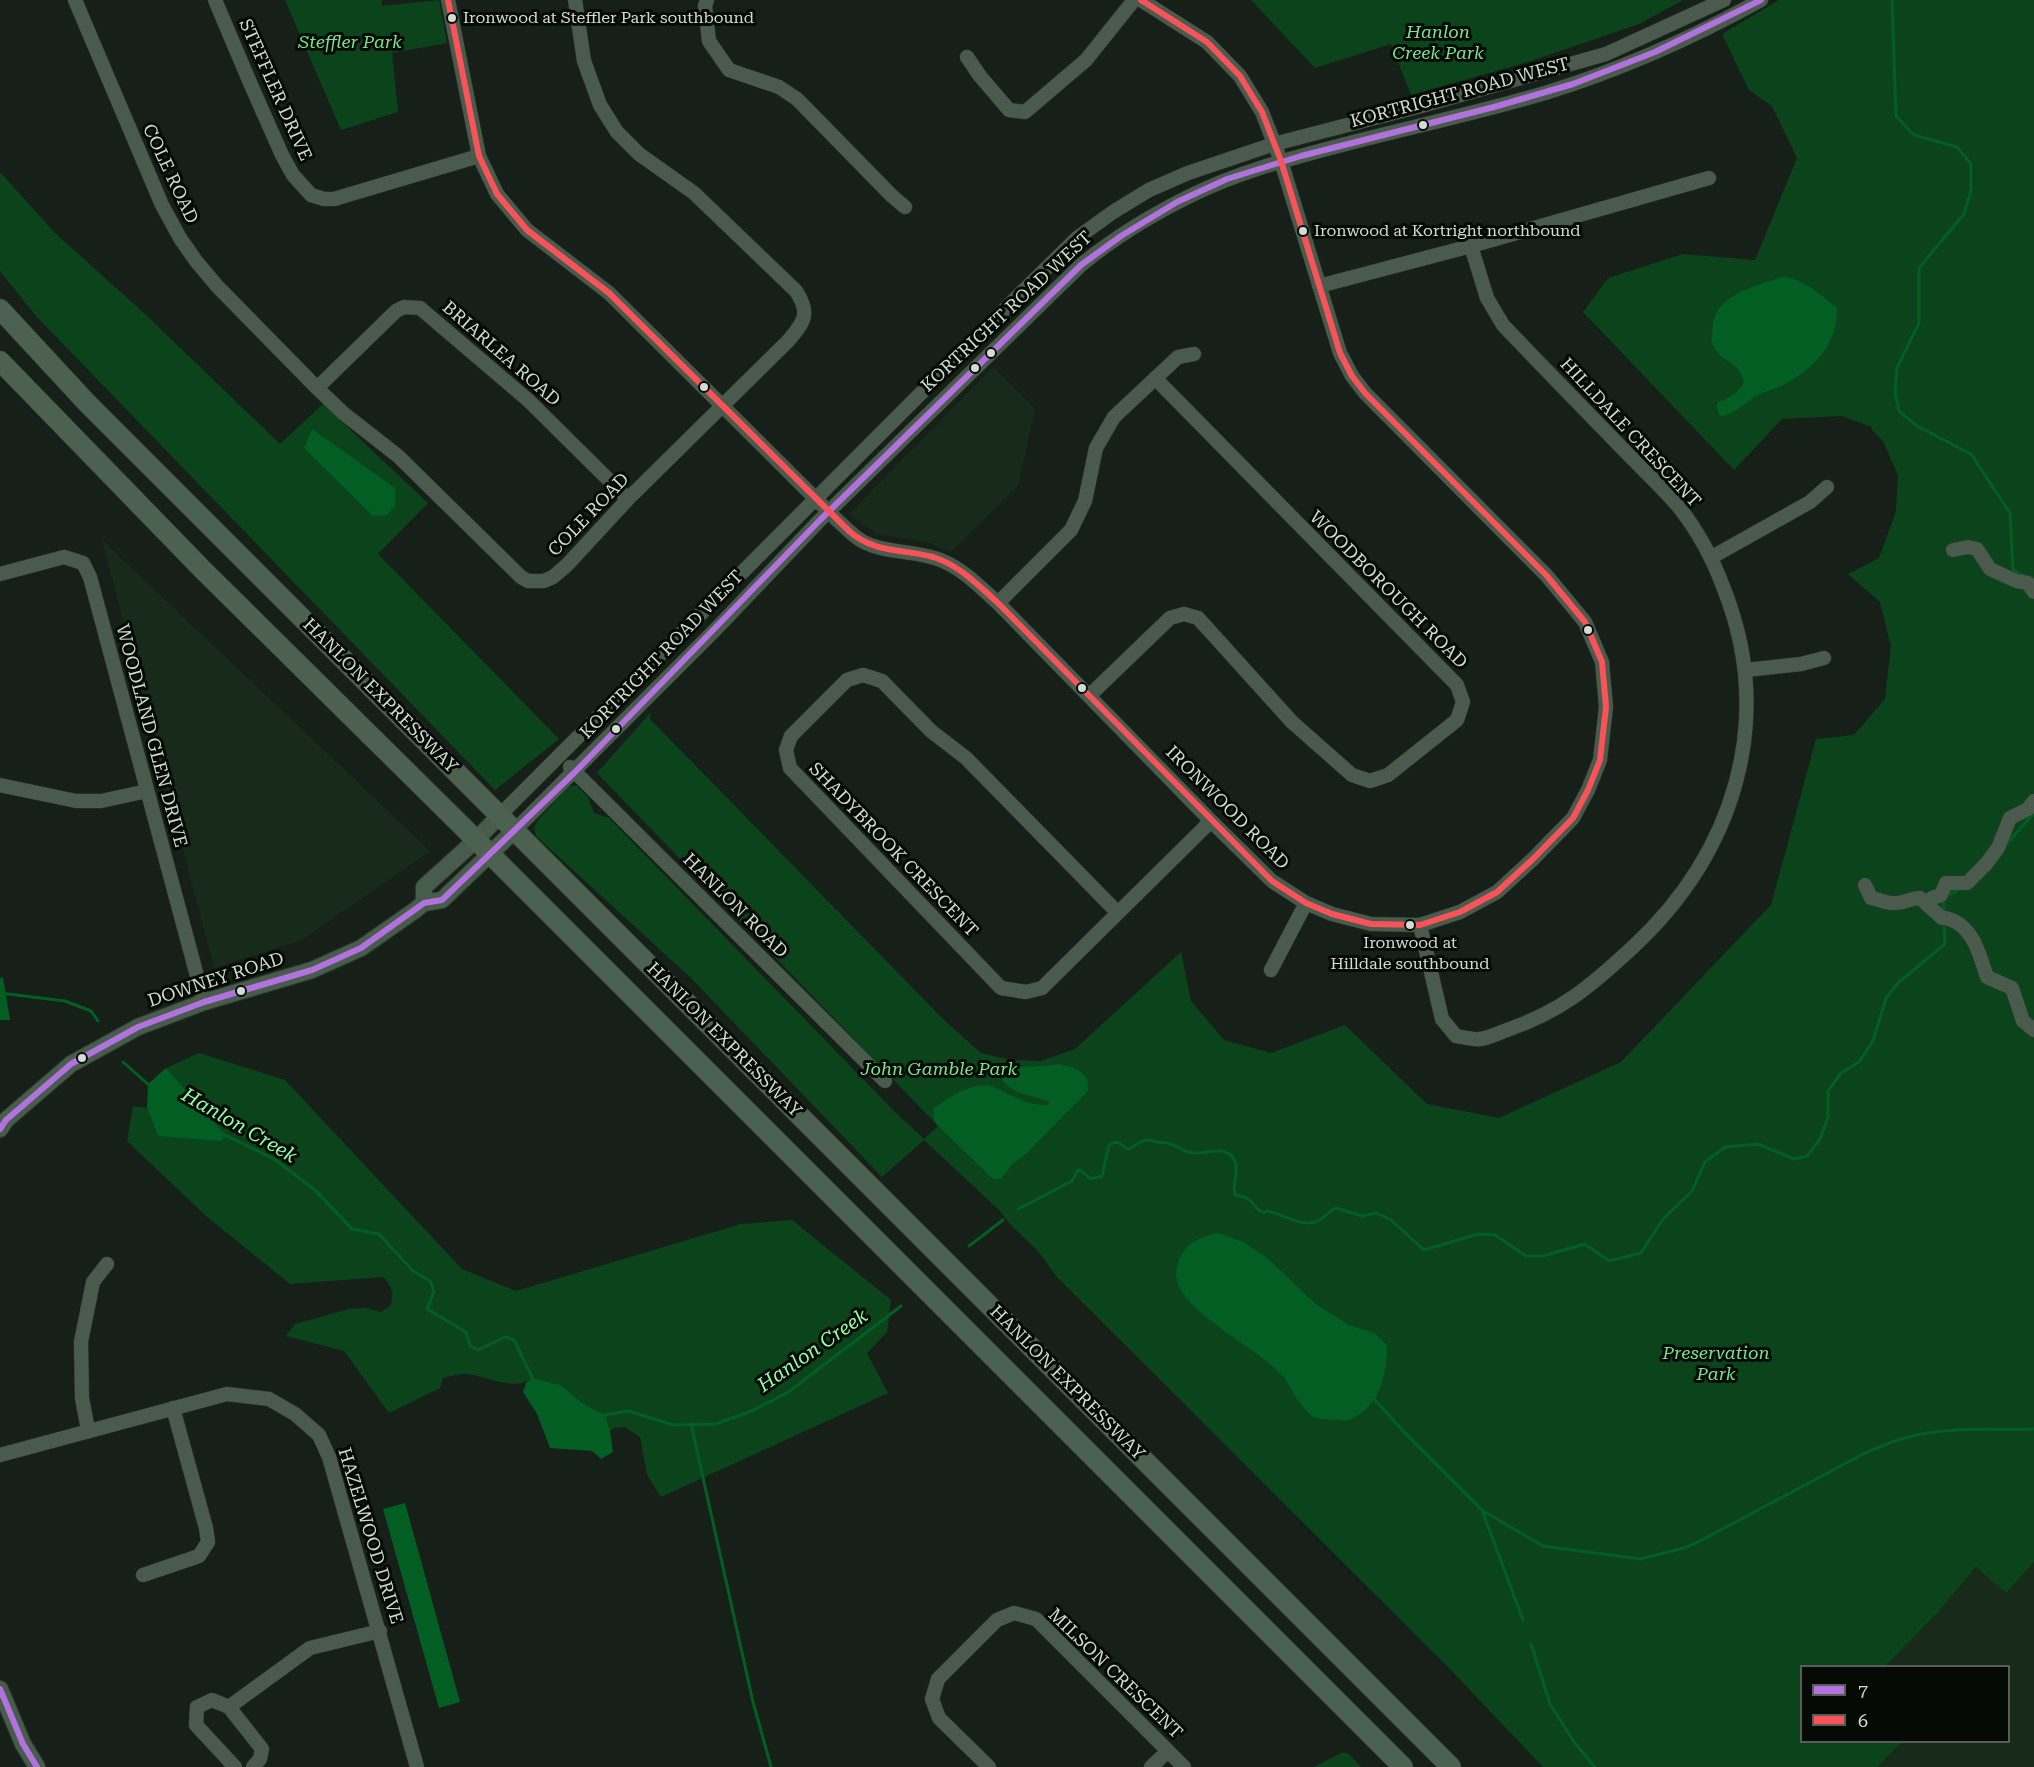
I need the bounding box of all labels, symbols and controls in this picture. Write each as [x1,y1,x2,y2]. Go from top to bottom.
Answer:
place label: Ironwood at Steffler Park southbound [463,8,754,28]
marker: Ironwood at Steffler Park southbound [446,12,458,24]
street label: STEFFLER DRIVE [234,16,316,164]
park label: Hanlon Creek Park [1392,22,1484,64]
park label: Steffler Park [298,32,402,54]
street label: KORTRIGHT ROAD WEST [1348,53,1572,133]
unlabelled marker [1417,119,1429,131]
street label: COLE ROAD [138,121,202,227]
place label: Ironwood at Kortright northbound [1314,221,1581,241]
marker: Ironwood at Kortright northbound [1297,225,1309,237]
street label: KORTRIGHT ROAD WEST [917,227,1097,397]
street label: BRIARLEA ROAD [438,297,564,411]
unlabelled marker [985,347,997,359]
street label: HILLDALE CRESCENT [1555,354,1705,512]
unlabelled marker [969,362,981,374]
unlabelled marker [698,381,710,393]
street label: COLE ROAD [544,469,634,561]
street label: WOODBOROUGH ROAD [1305,507,1471,673]
street label: KORTRIGHT ROAD WEST [576,566,748,744]
street label: HANLON EXPRESSWAY [298,614,462,778]
street label: WOODLAND GLEN DRIVE [111,622,191,850]
unlabelled marker [1582,624,1594,636]
unlabelled marker [1076,682,1088,694]
unlabelled marker [610,723,622,735]
street label: IRONWOOD ROAD [1161,742,1293,874]
street label: SHADYBROOK CRESCENT [804,758,982,942]
street label: HANLON ROAD [678,849,792,963]
marker: Ironwood at Hilldale southbound [1404,919,1416,931]
place label: Ironwood at Hilldale southbound [1330,933,1490,971]
street label: DOWNEY ROAD [145,948,287,1012]
street label: HANLON EXPRESSWAY [642,958,806,1122]
unlabelled marker [235,985,247,997]
unlabelled marker [76,1052,88,1064]
park label: John Gamble Park [861,1059,1017,1081]
water label: Hanlon Creek [177,1083,301,1169]
street label: HANLON EXPRESSWAY [985,1301,1149,1465]
water label: Hanlon Creek [753,1304,873,1398]
park label: Preservation Park [1662,1343,1770,1386]
street label: HAZELWOOD DRIVE [333,1445,407,1627]
street label: MILSON CRESCENT [1043,1604,1187,1744]
legend [1800,1665,2010,1743]
text: 7 [1858,1680,1868,1701]
text: 6 [1858,1710,1868,1731]

